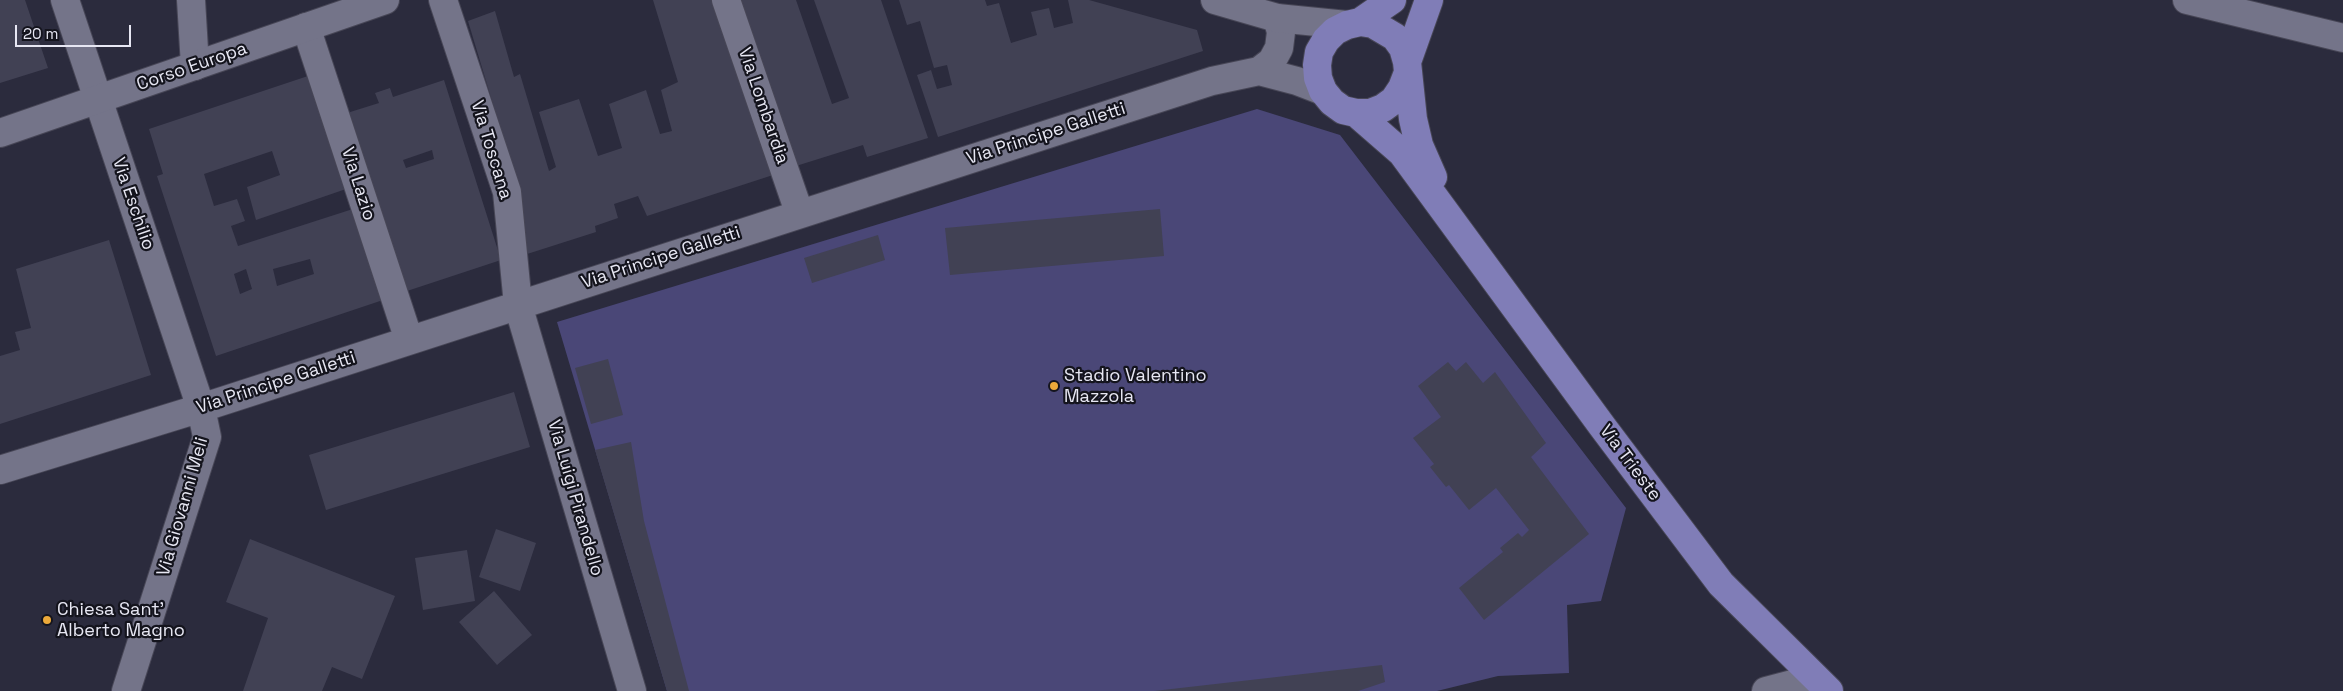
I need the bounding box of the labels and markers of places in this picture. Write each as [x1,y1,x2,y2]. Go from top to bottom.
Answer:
place label: Stadio Valentino Mazzola [1064,365,1207,408]
marker: Stadio Valentino Mazzola [1048,380,1060,392]
place label: Chiesa Sant' Alberto Magno [57,599,185,642]
marker: Chiesa Sant' Alberto Magno [41,614,53,626]

